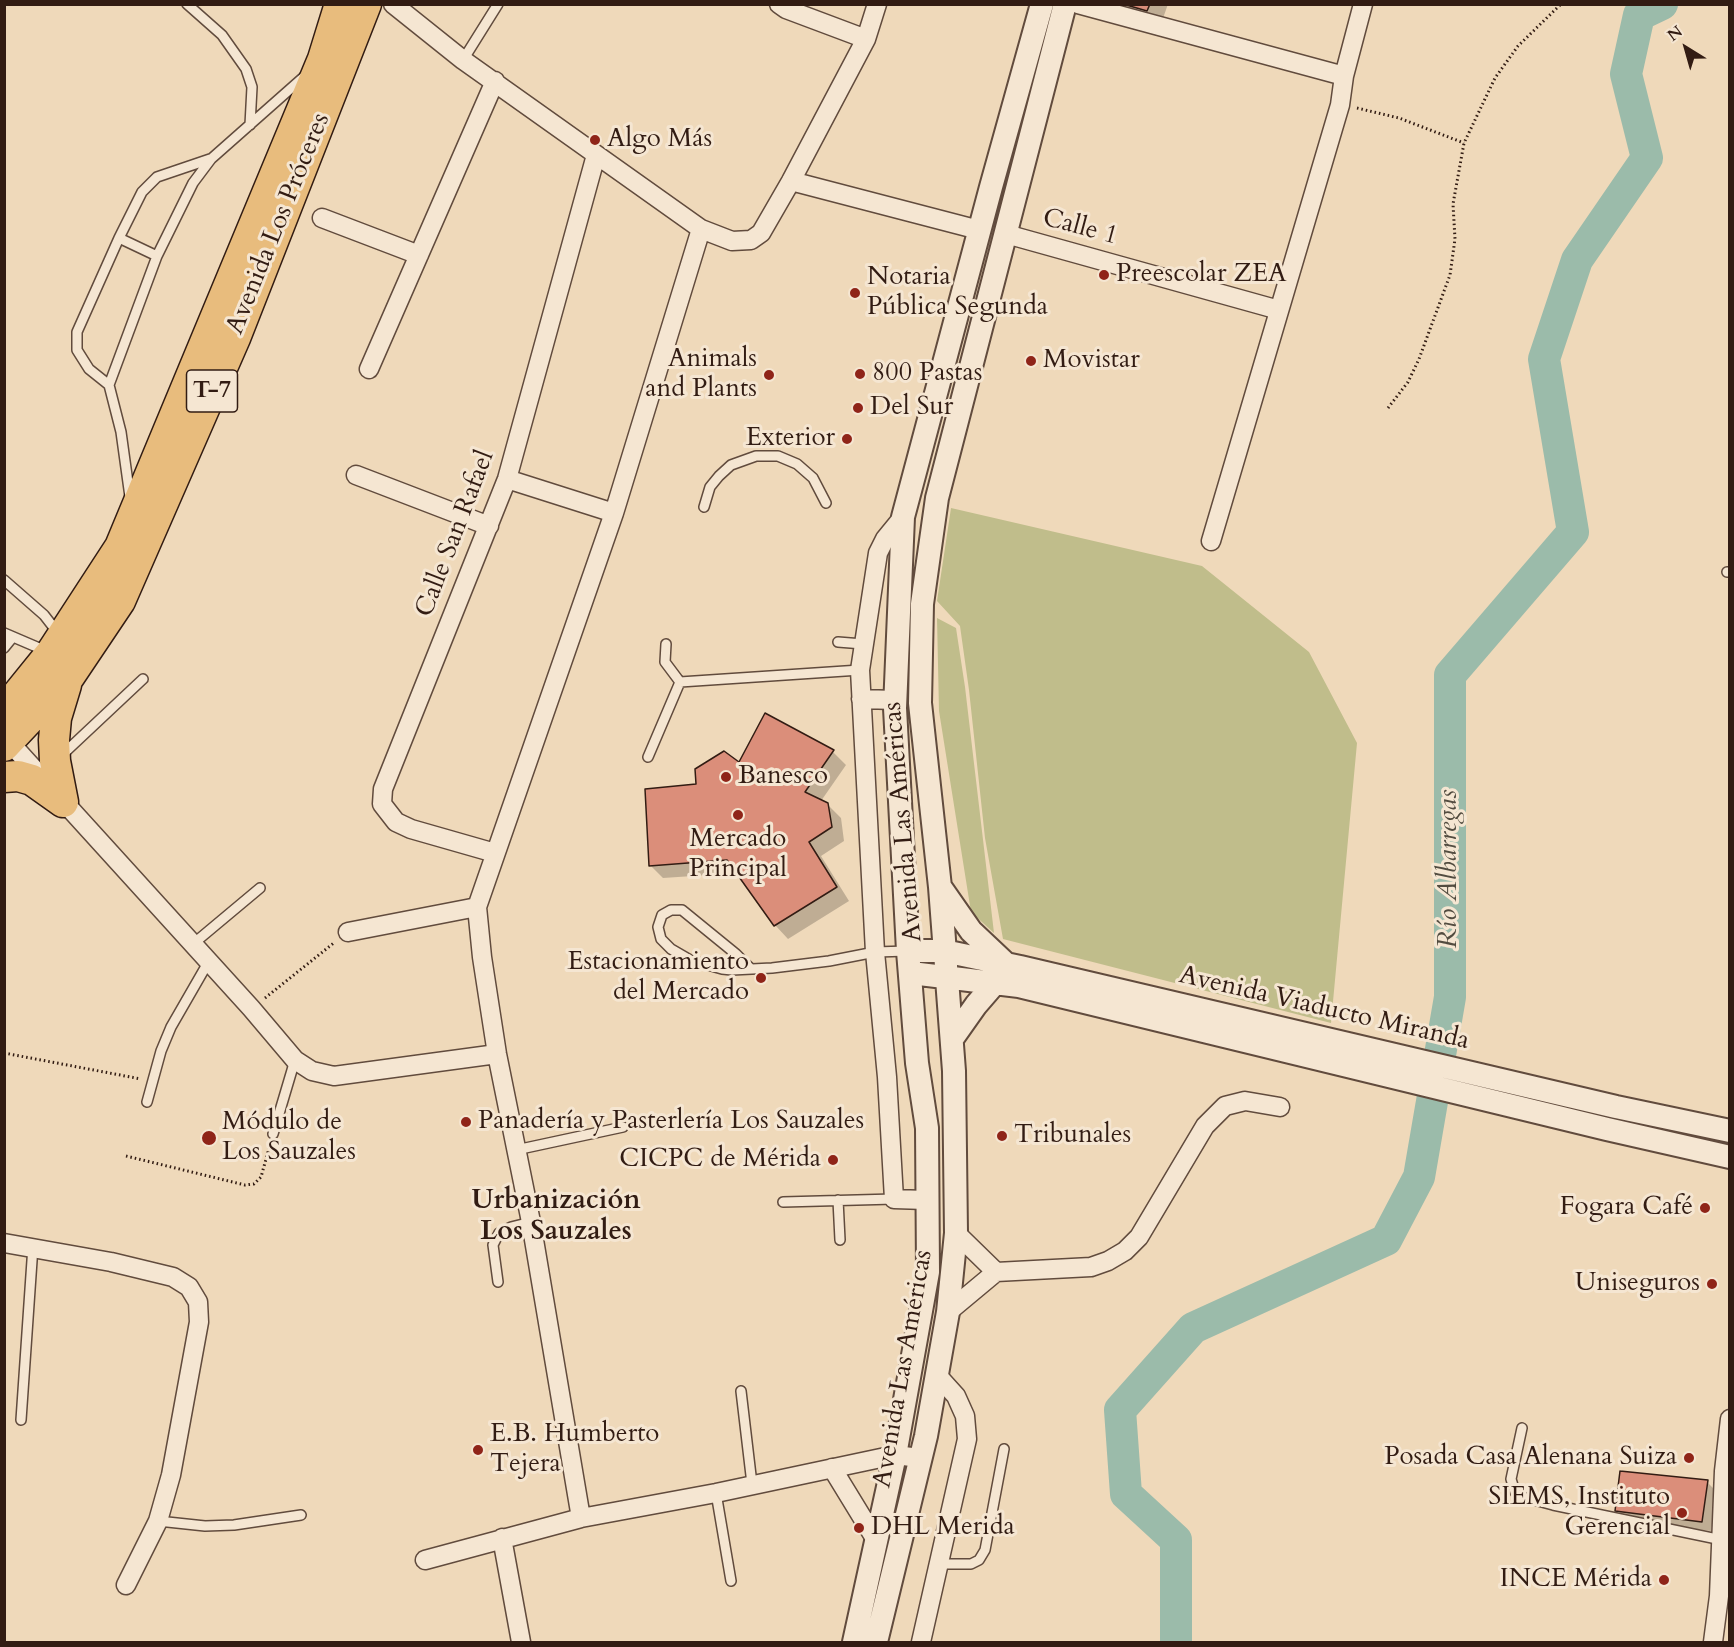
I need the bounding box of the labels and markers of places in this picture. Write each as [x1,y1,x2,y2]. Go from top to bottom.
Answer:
place label: Algo Más [607,124,712,156]
marker: Algo Más [588,133,602,147]
place label: Preescolar ZEA [1116,259,1286,291]
place label: Notaria Pública Segunda [867,262,1048,324]
marker: Preescolar ZEA [1097,268,1111,282]
marker: Notaria Pública Segunda [848,286,862,300]
place label: Animals and Plants [645,344,757,406]
place label: Movistar [1043,345,1140,377]
marker: Movistar [1024,354,1038,368]
place label: 800 Pastas [872,358,982,390]
marker: 800 Pastas [853,367,867,381]
marker: Animals and Plants [762,368,776,382]
place label: Del Sur [870,392,953,424]
marker: Del Sur [851,401,865,415]
place label: Exterior [746,423,835,455]
marker: Exterior [840,432,854,446]
place label: Banesco [738,761,828,793]
marker: Banesco [719,770,733,784]
marker: Mercado Principal [731,808,745,822]
place label: Mercado Principal [689,824,787,886]
place label: Estacionamiento del Mercado [567,947,749,1008]
marker: Estacionamiento del Mercado [754,971,768,985]
place label: Panadería y Pasterlería Los Sauzales [478,1106,864,1138]
place label: Módulo de Los Sauzales [222,1107,356,1168]
marker: Panadería y Pasterlería Los Sauzales [459,1115,473,1129]
place label: Tribunales [1014,1120,1131,1152]
marker: Módulo de Los Sauzales [200,1129,218,1147]
marker: Tribunales [995,1129,1009,1143]
place label: CICPC de Mérida [619,1144,821,1176]
marker: CICPC de Mérida [826,1153,840,1167]
place label: Fogara Café [1560,1192,1693,1224]
marker: Fogara Café [1698,1201,1712,1215]
place label: Uniseguros [1575,1268,1700,1300]
marker: Uniseguros [1705,1277,1719,1291]
place label: E.B. Humberto Tejera [490,1419,659,1480]
place label: Posada Casa Alenana Suiza [1384,1442,1677,1474]
marker: E.B. Humberto Tejera [471,1443,485,1457]
marker: Posada Casa Alenana Suiza [1682,1451,1696,1465]
place label: SIEMS, Instituto Gerencial [1488,1482,1670,1544]
marker: SIEMS, Instituto Gerencial [1675,1506,1689,1520]
place label: DHL Merida [871,1512,1015,1544]
marker: DHL Merida [852,1521,866,1535]
place label: INCE Mérida [1500,1564,1652,1596]
marker: INCE Mérida [1657,1573,1671,1587]

